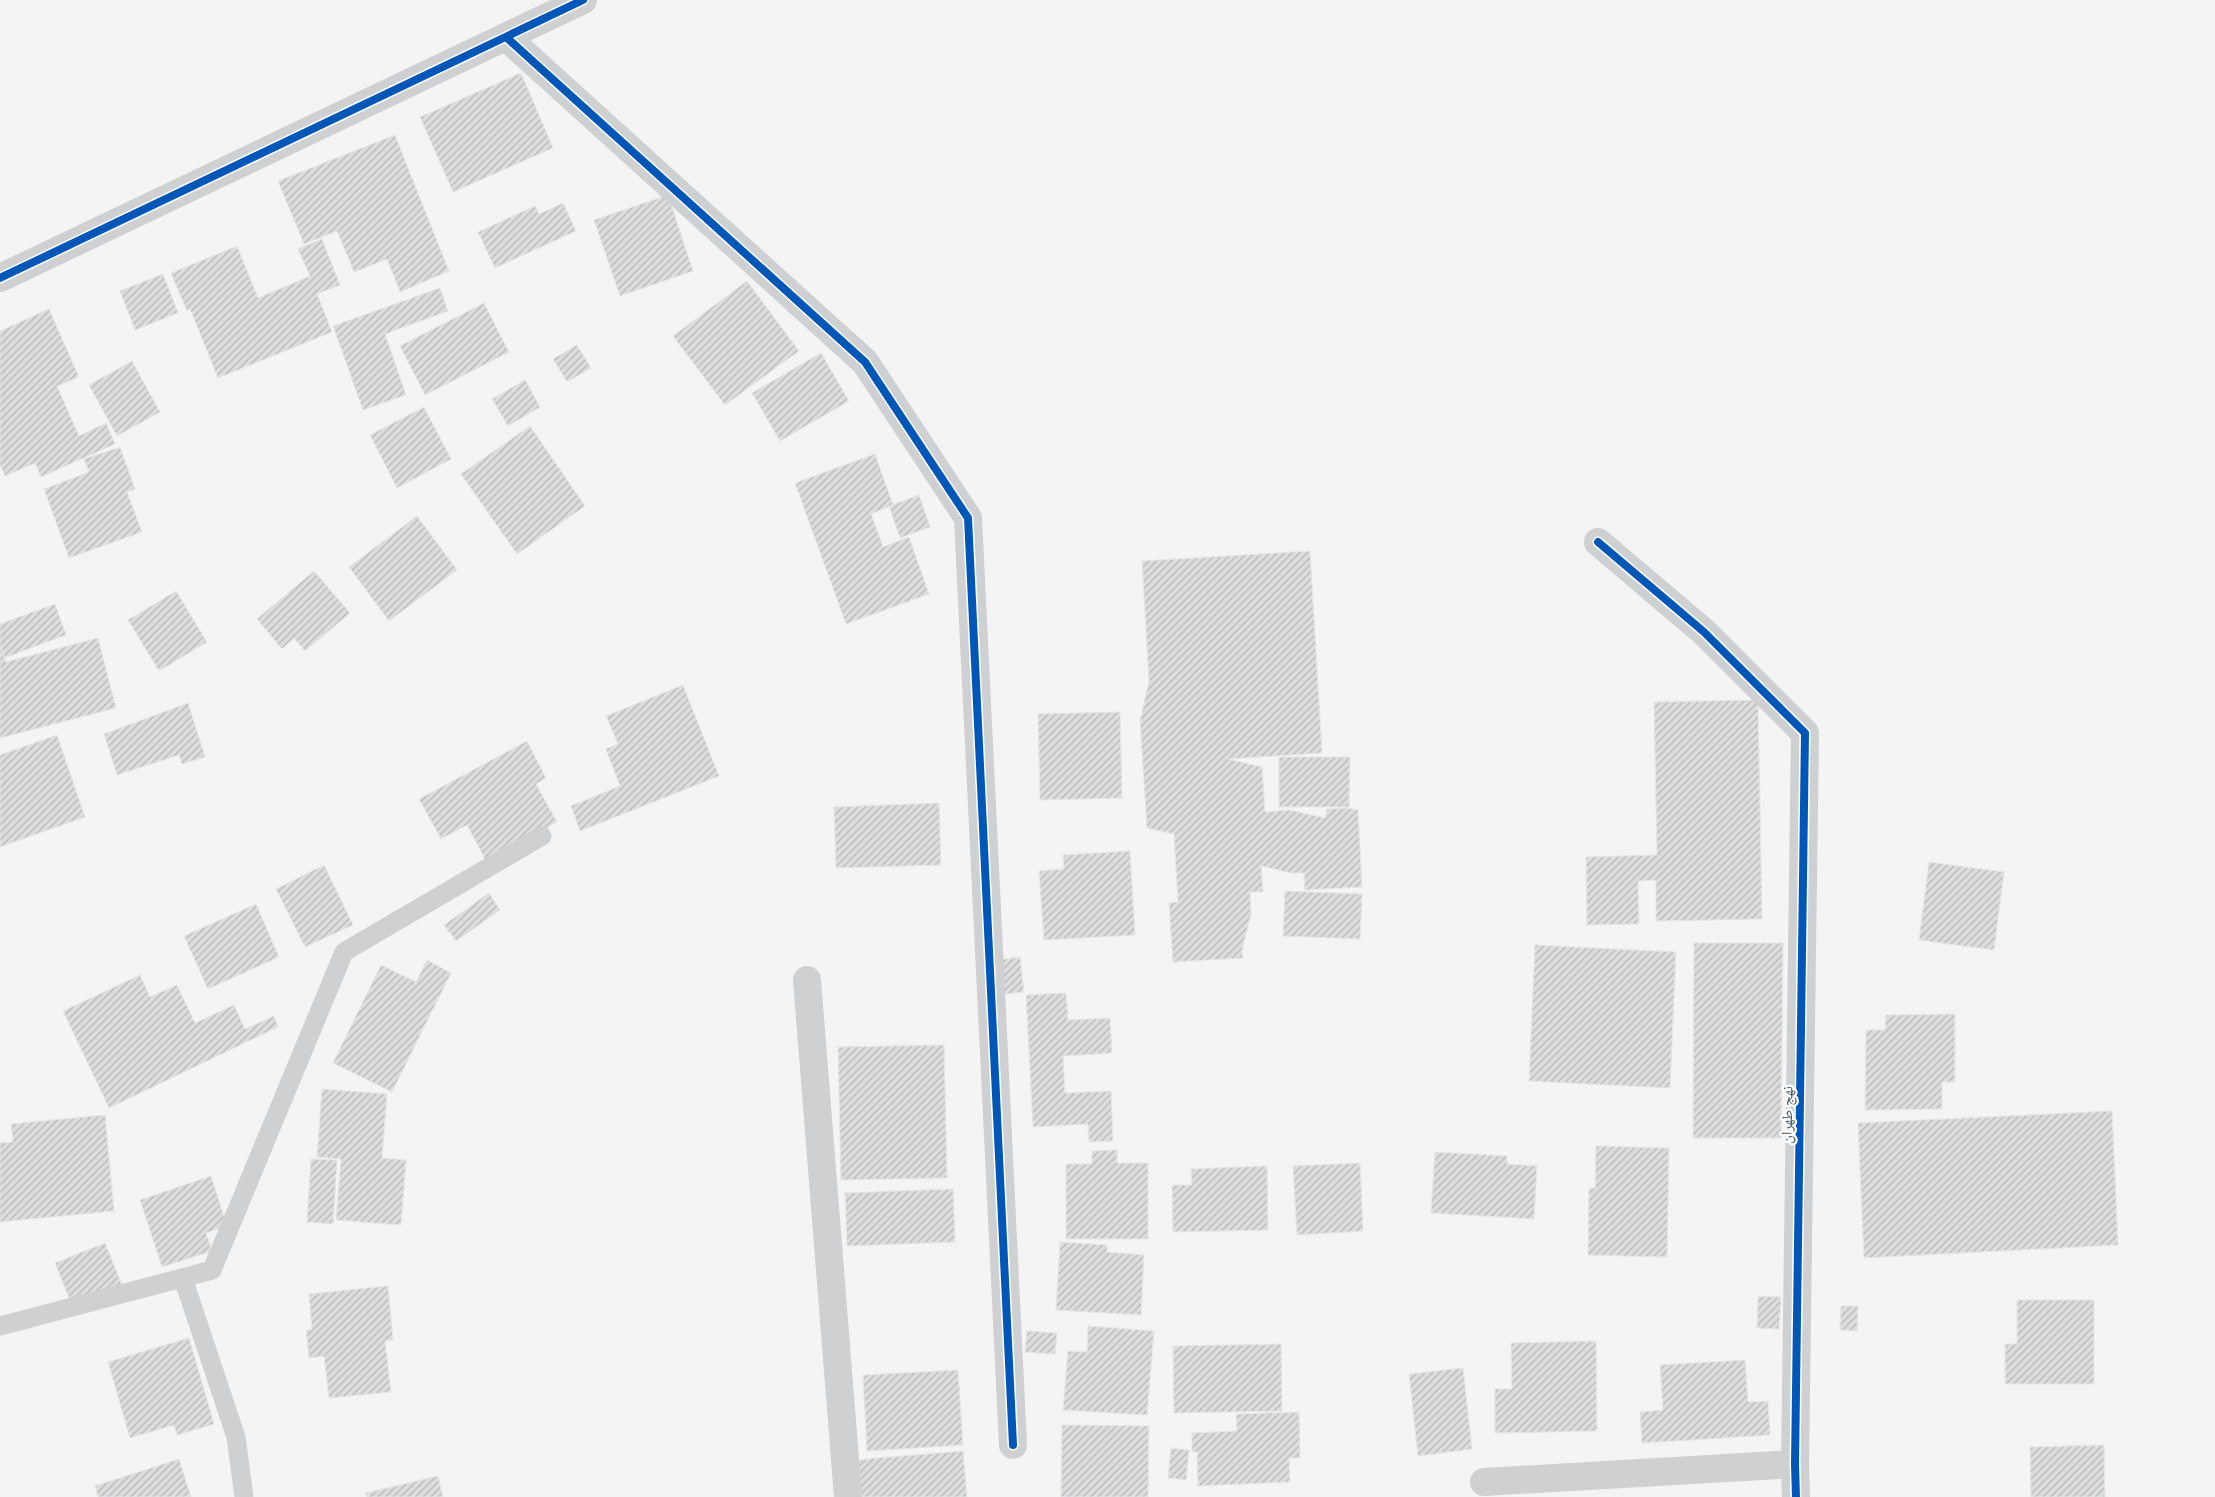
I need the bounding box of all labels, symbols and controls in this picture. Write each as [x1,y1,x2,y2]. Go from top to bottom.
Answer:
street label: نهج طهران [1775,1086,1798,1144]

